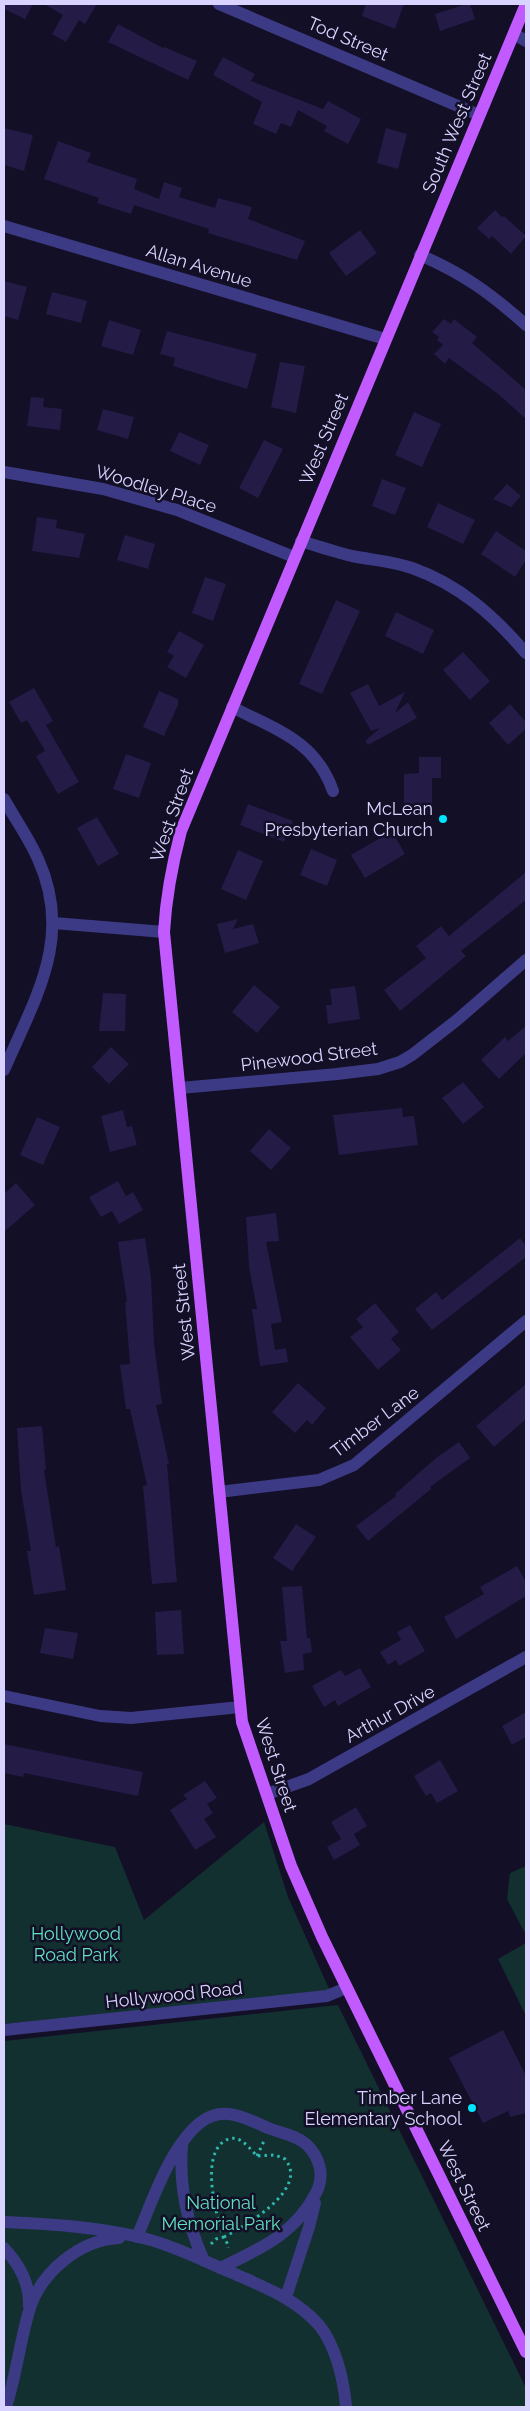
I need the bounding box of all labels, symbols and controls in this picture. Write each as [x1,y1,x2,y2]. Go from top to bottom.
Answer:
street label: Tod Street [305,12,392,65]
street label: South West Street [418,50,496,196]
street label: Allan Avenue [144,239,255,292]
street label: West Street [295,390,352,488]
street label: Woodley Place [93,460,220,517]
street label: West Street [146,765,197,864]
place label: McLean Presbyterian Church [264,798,433,840]
marker: McLean Presbyterian Church [437,813,449,825]
street label: Pinewood Street [239,1038,378,1075]
street label: West Street [168,1263,199,1362]
street label: Timber Lane [326,1381,423,1462]
street label: Arthur Drive [341,1680,439,1747]
street label: West Street [251,1715,302,1814]
park label: Hollywood Road Park [31,1923,121,1965]
street label: Hollywood Road [104,1977,244,2012]
place label: Timber Lane Elementary School [304,2087,462,2129]
marker: Timber Lane Elementary School [466,2102,478,2114]
street label: West Street [434,2137,495,2234]
park label: National Memorial Park [161,2192,281,2234]

